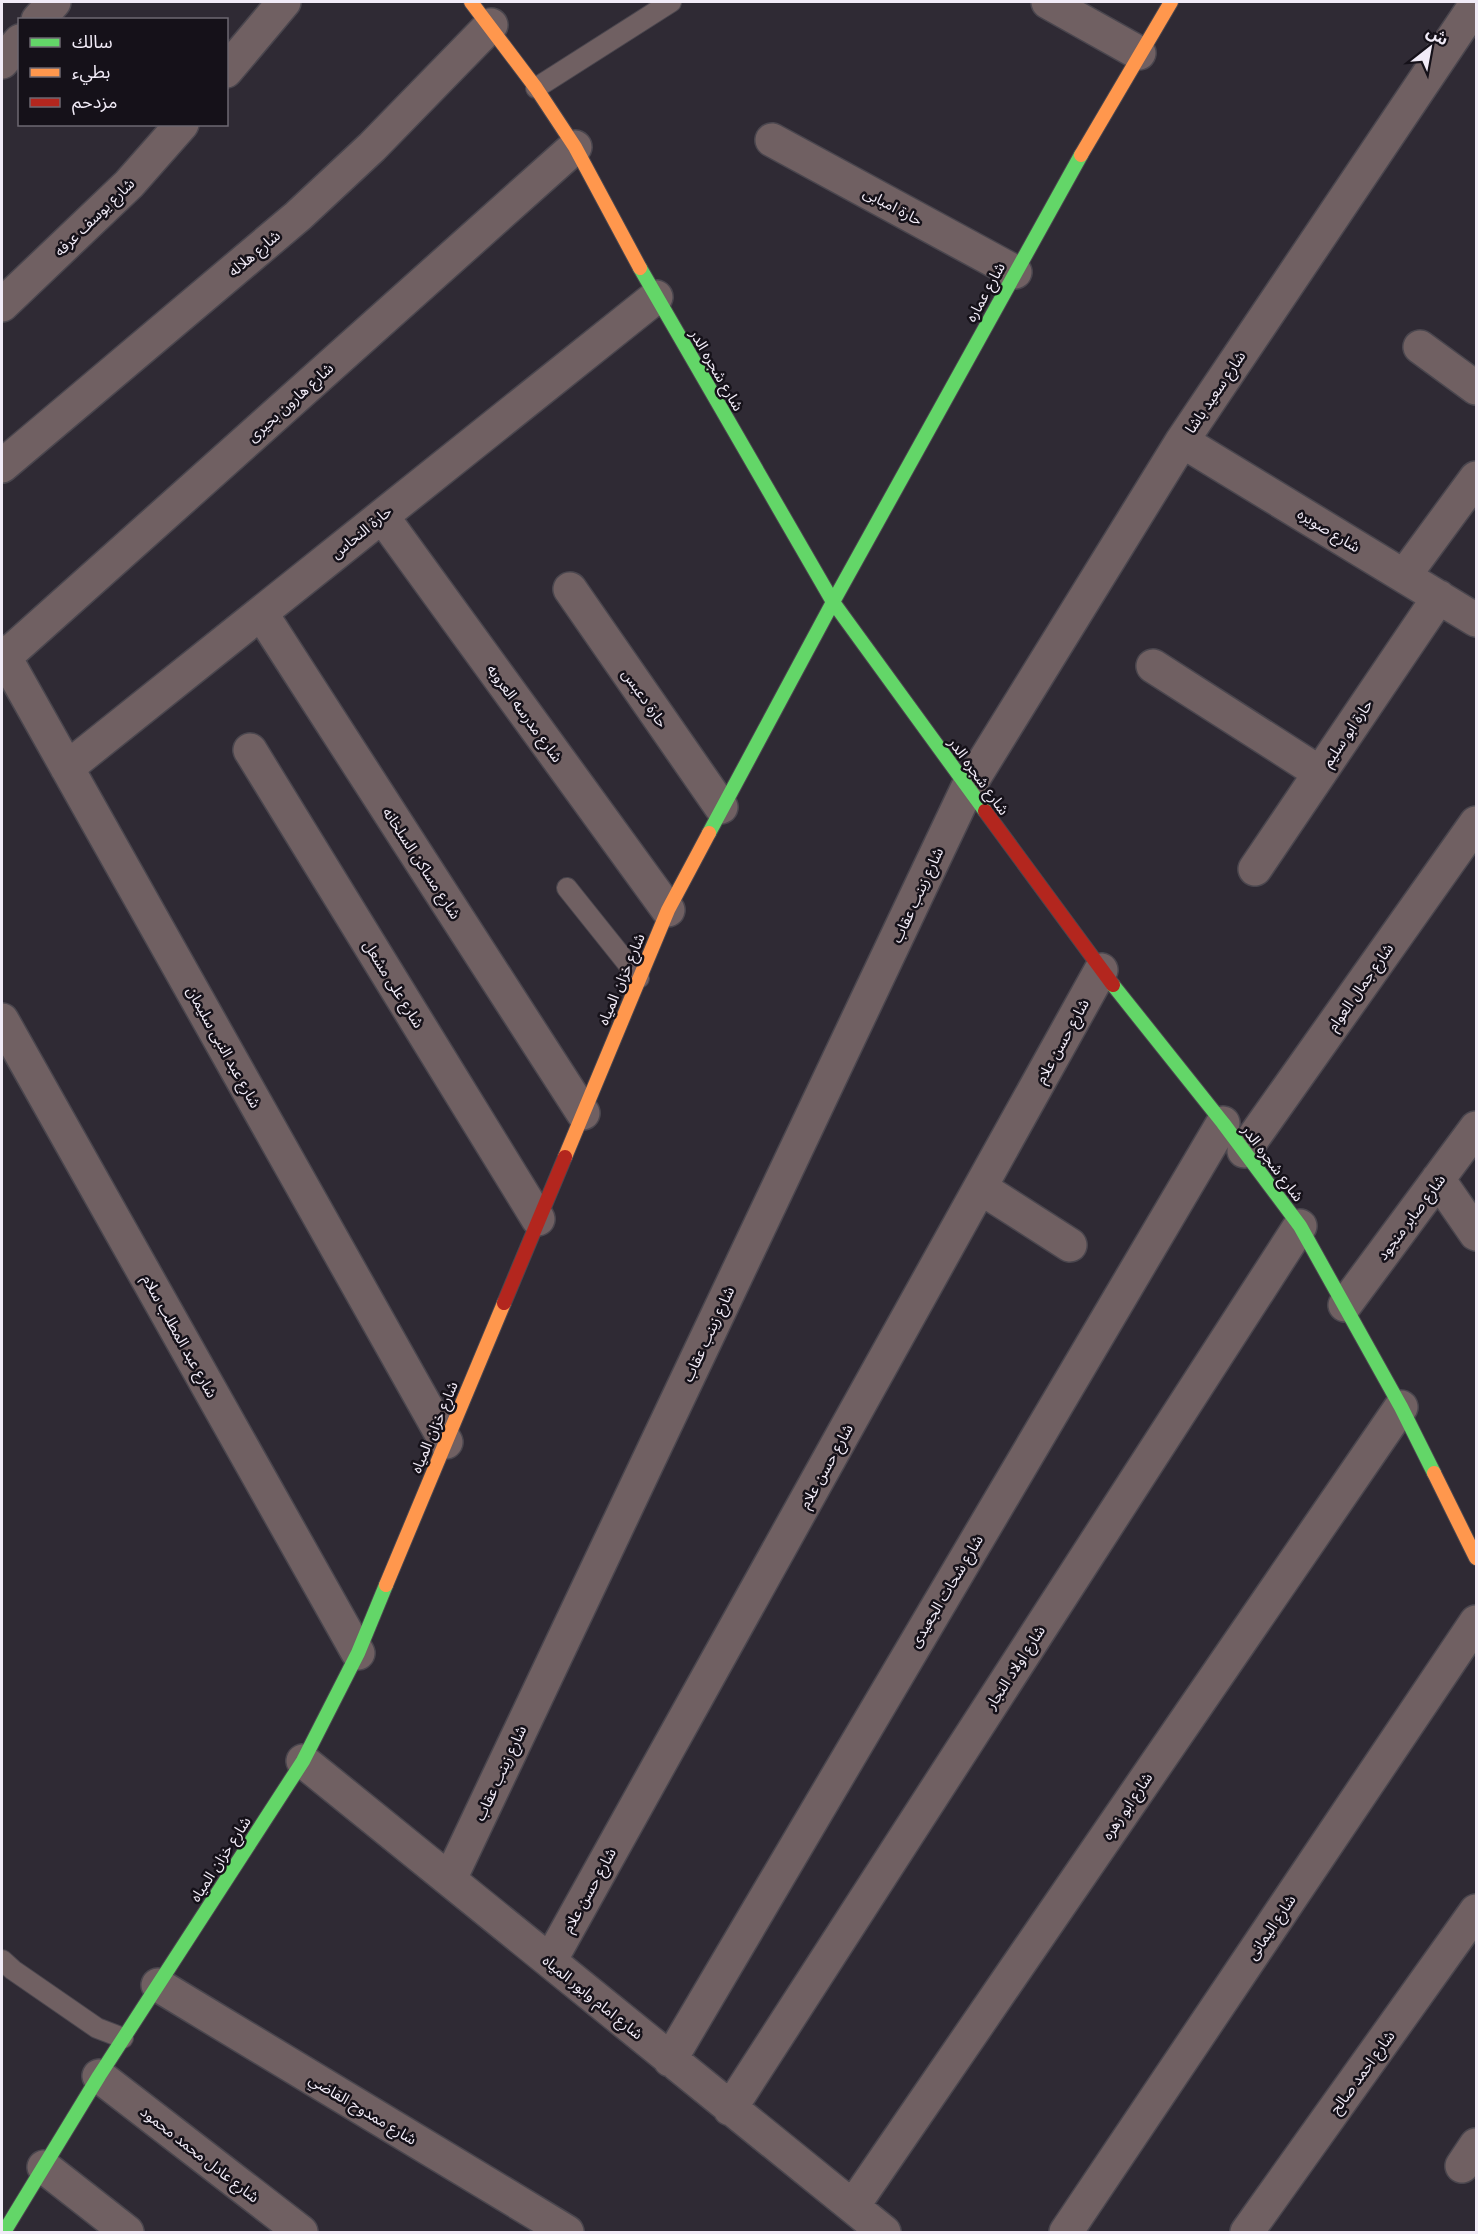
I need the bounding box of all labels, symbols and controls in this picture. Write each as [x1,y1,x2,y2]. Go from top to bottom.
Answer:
legend [18,18,228,126]
north arrow [1400,18,1460,78]
text: ش [1423,23,1451,49]
text: سالك [72,32,113,52]
text: بطيء [72,62,110,85]
text: مزدحم [72,92,117,115]
street label: شارع يوسف عرفه [51,174,140,262]
street label: حارة امبابى [860,183,926,230]
street label: شارع هلاله [225,226,286,283]
street label: شارع عماره [962,259,1012,326]
street label: شارع شجره الدر [683,325,747,416]
street label: شارع سعيد باشا [1181,348,1252,438]
street label: شارع هارون بحيرى [244,359,339,448]
street label: حارة النحاس [327,502,395,562]
street label: شارع صويره [1293,505,1364,559]
street label: شارع مدرسه العروبه [481,661,566,768]
street label: حارة دعبس [618,666,671,731]
street label: حارة ابو سليم [1318,696,1378,772]
street label: شارع شجره الدر [941,733,1013,820]
street label: شارع مساكن السلخانه [376,804,465,924]
street label: شارع زينب عقاب [888,845,950,947]
street label: شارع خزان المياه [594,930,652,1029]
street label: شارع على مشعل [357,937,428,1033]
street label: شارع جمال العوام [1323,940,1400,1036]
street label: شارع عبد النبى سليمان [180,983,265,1113]
street label: شارع حسن علام [1032,996,1096,1088]
street label: شارع شجره الدر [1235,1121,1307,1207]
street label: شارع صابر منجود [1373,1171,1452,1265]
street label: شارع عبد المطلب سلام [136,1271,221,1403]
street label: شارع زينب عقاب [679,1284,741,1386]
street label: شارع خزان المياه [407,1378,465,1477]
street label: شارع حسن علام [796,1421,860,1513]
street label: شارع شحات الجعيدى [906,1532,990,1652]
street label: شارع اولاد النجار [981,1622,1052,1715]
street label: شارع زينب عقاب [471,1723,533,1825]
street label: شارع ابو زهره [1098,1769,1159,1845]
street label: شارع خزان المياه [186,1813,257,1907]
street label: شارع حسن علام [559,1845,623,1937]
street label: شارع اليمانى [1243,1891,1302,1965]
street label: شارع امام وابور المياه [537,1951,647,2046]
street label: شارع احمد صالح [1326,2027,1401,2119]
street label: شارع ممدوح القاضي [304,2070,420,2151]
street label: شارع عادل محمد محمود [135,2102,263,2209]

